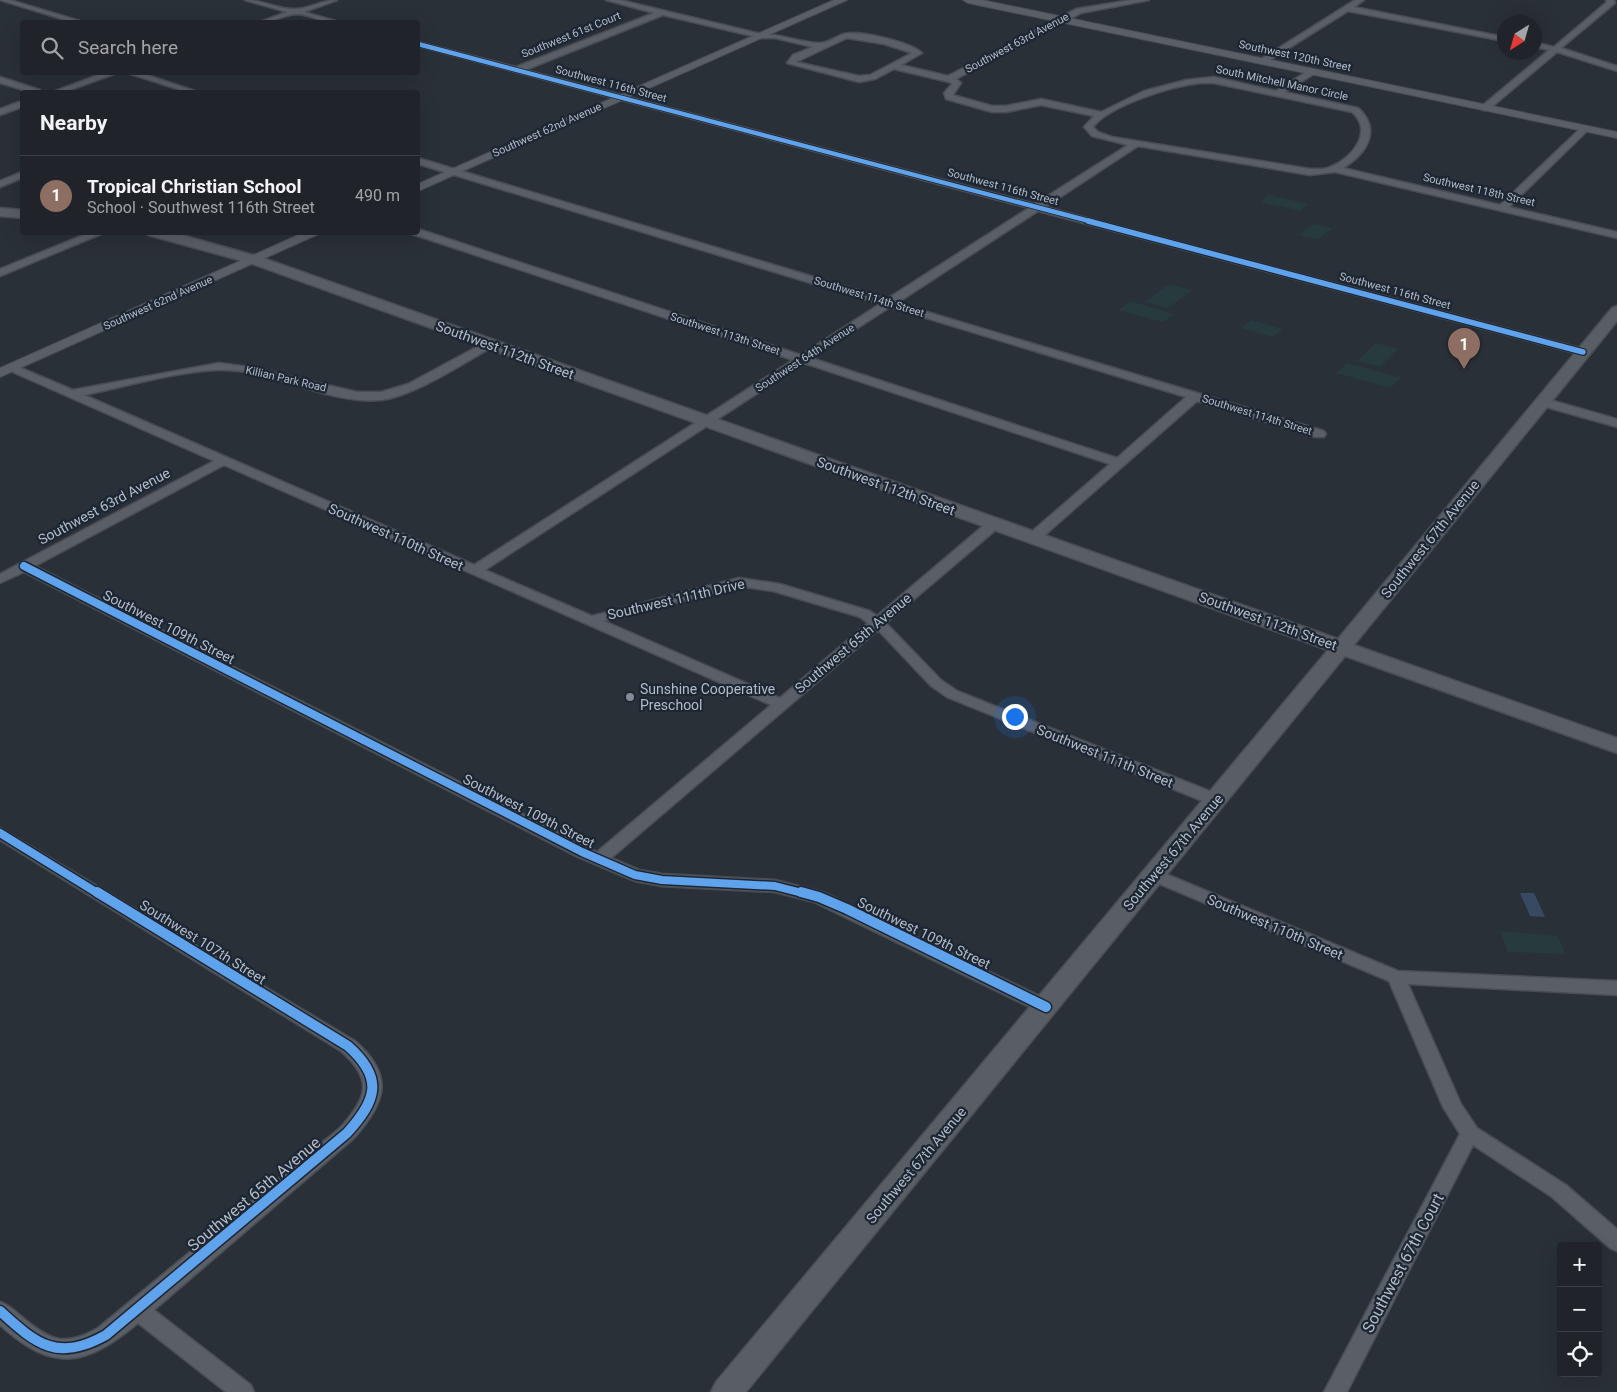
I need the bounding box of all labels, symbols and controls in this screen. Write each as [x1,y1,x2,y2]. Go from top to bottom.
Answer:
street label: Southwest 61st Court [519,9,623,61]
street label: Southwest 63rd Avenue [963,10,1071,76]
north arrow [1497,15,1542,60]
search box [20,20,420,75]
icon: search [38,34,66,62]
text: Search here [78,36,178,59]
street label: Southwest 120th Street [1238,38,1353,74]
street label: Southwest 116th Street [554,63,668,105]
street label: South Mitchell Manor Circle [1215,63,1350,103]
street label: Southwest 62nd Avenue [490,100,604,160]
text: Nearby [40,111,107,135]
street label: Southwest 116th Street [946,166,1060,208]
street label: Southwest 118th Street [1422,171,1537,209]
text: Tropical Christian School [87,175,302,198]
text: 1 [51,186,61,205]
text: 490 m [355,186,400,205]
text: School · Southwest 116th Street [87,198,315,217]
street label: Southwest 116th Street [1338,270,1452,312]
street label: Southwest 62nd Avenue [101,273,215,333]
street label: Southwest 114th Street [812,274,926,320]
street label: Southwest 113th Street [668,310,782,358]
street label: Southwest 112th Street [434,318,577,383]
street label: Southwest 64th Avenue [753,321,857,395]
pin: 1 [1448,328,1480,369]
street label: Killian Park Road [244,363,328,395]
street label: Southwest 114th Street [1200,392,1314,438]
street label: Southwest 112th Street [815,454,958,519]
street label: Southwest 63rd Avenue [35,464,173,548]
street label: Southwest 67th Avenue [1378,477,1482,601]
street label: Southwest 110th Street [326,500,466,574]
street label: Southwest 111th Drive [606,575,746,623]
street label: Southwest 109th Street [100,587,238,667]
street label: Southwest 112th Street [1197,589,1340,654]
street label: Southwest 65th Avenue [792,590,914,696]
place label: Sunshine Cooperative Preschool [640,681,775,713]
marker: Sunshine Cooperative Preschool [624,691,636,703]
your location [1002,704,1028,730]
street label: Southwest 111th Street [1034,721,1176,791]
street label: Southwest 109th Street [460,771,598,851]
street label: Southwest 67th Avenue [1120,791,1226,913]
street label: Southwest 110th Street [1205,891,1346,963]
street label: Southwest 109th Street [855,894,993,972]
street label: Southwest 107th Street [137,897,269,988]
street label: Southwest 67th Avenue [863,1104,969,1226]
street label: Southwest 65th Avenue [184,1133,324,1255]
street label: Southwest 67th Court [1358,1190,1448,1336]
map controls [1557,1242,1602,1377]
button: + [1557,1242,1602,1287]
button: − [1557,1287,1602,1332]
button: locate [1557,1332,1602,1377]

